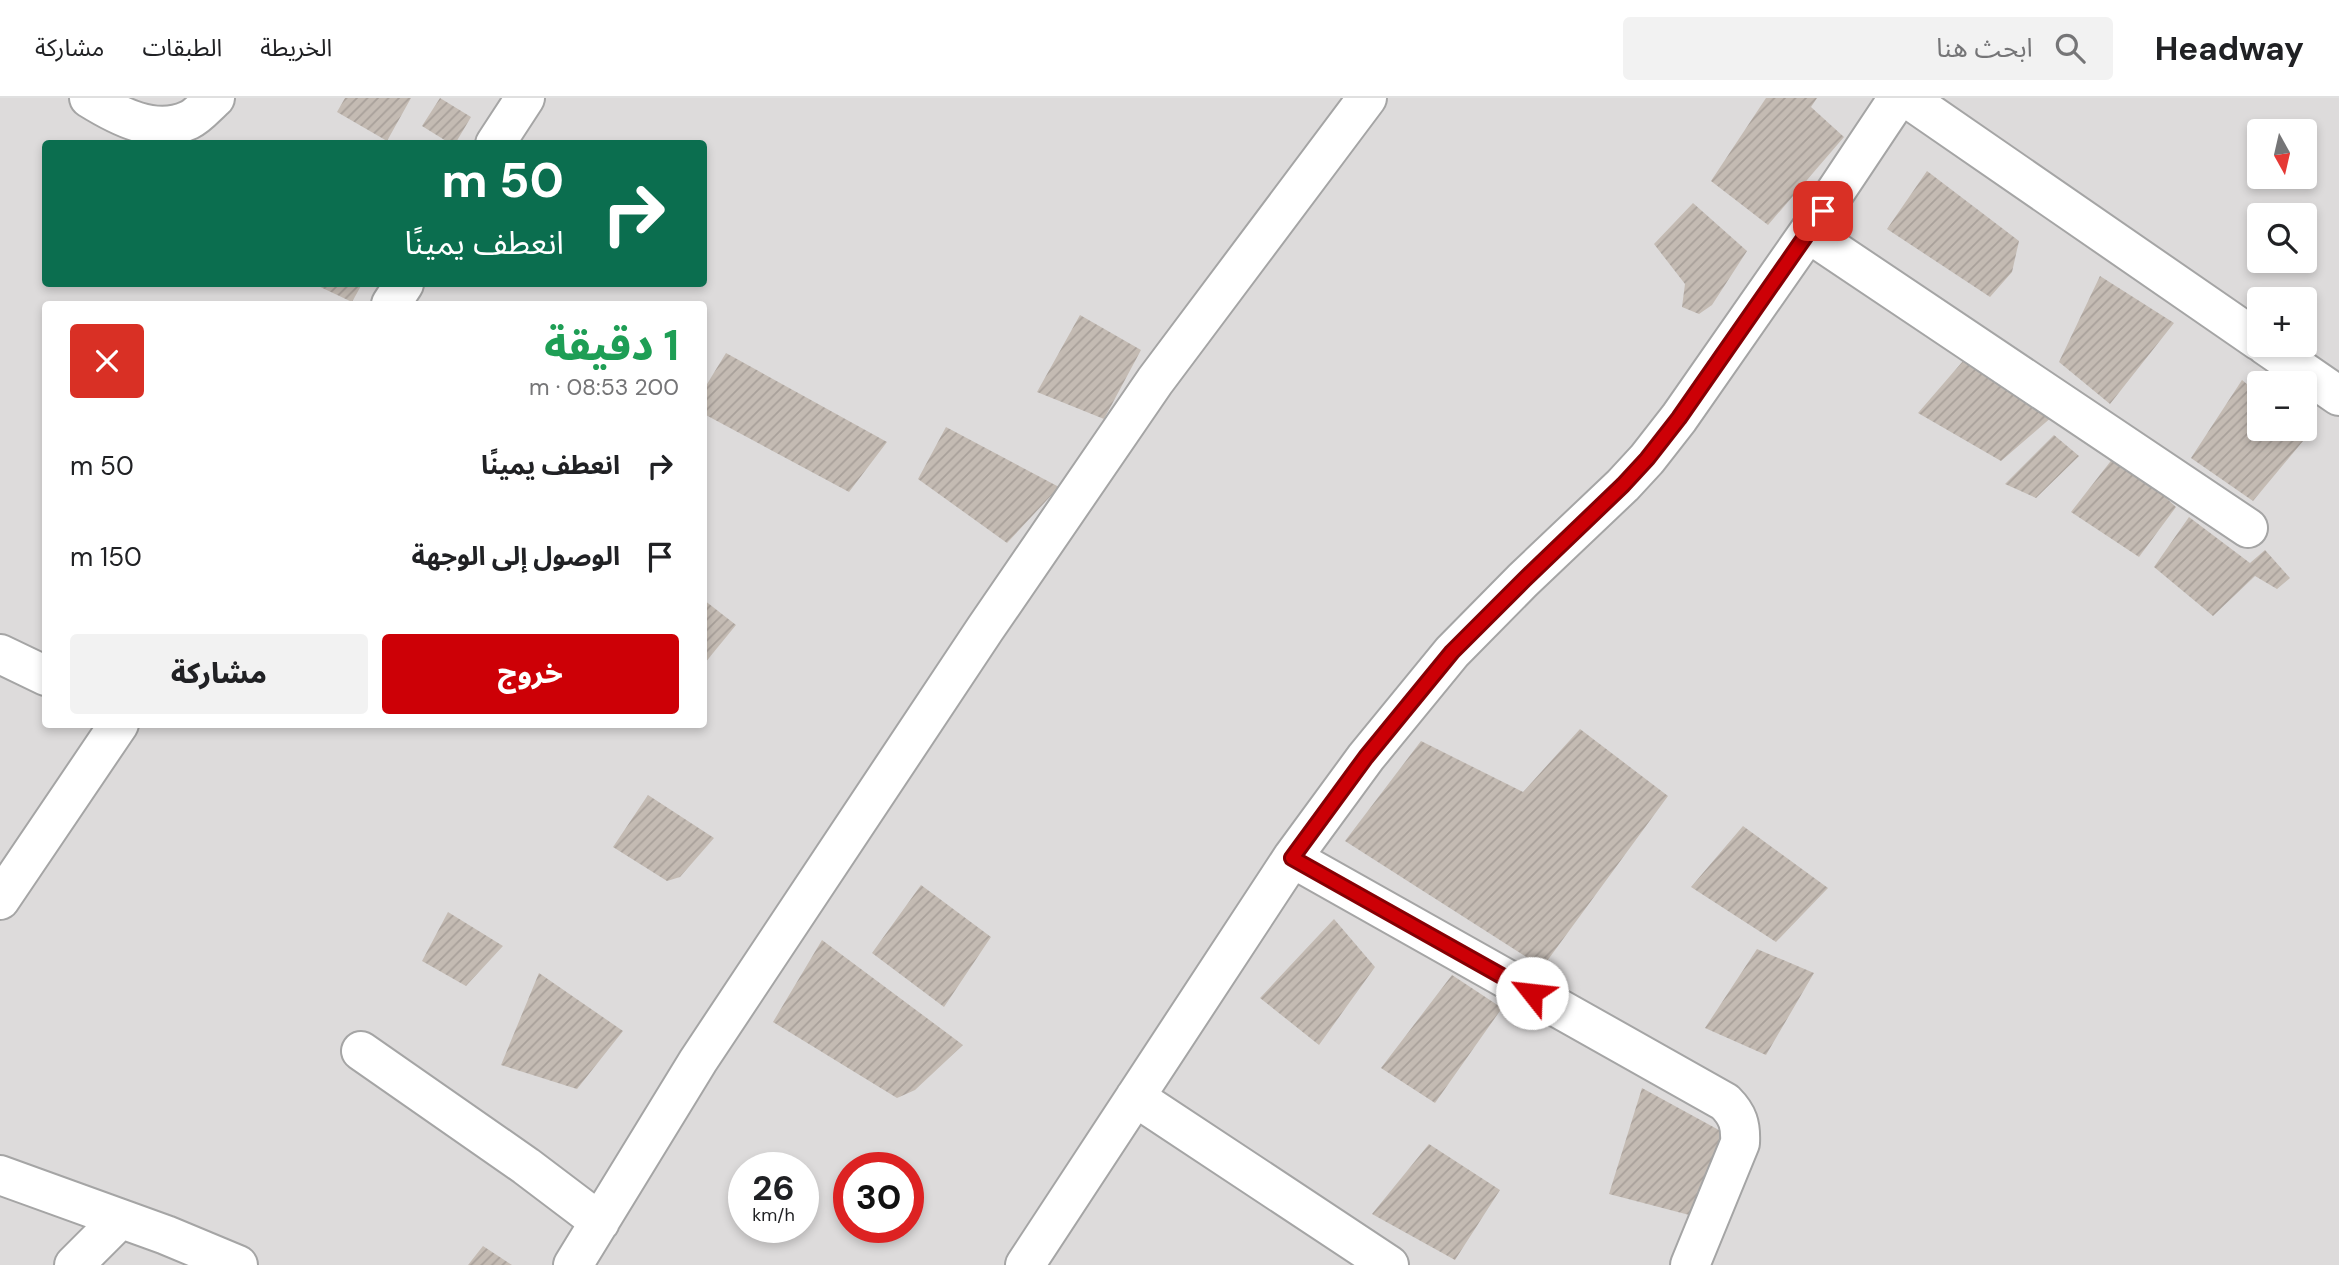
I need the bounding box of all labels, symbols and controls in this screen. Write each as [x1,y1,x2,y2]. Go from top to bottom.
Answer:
search box [1623,17,2113,80]
text: Headway [2155,27,2304,70]
icon: search [2051,29,2089,67]
text: ابحث هنا [1936,31,2033,65]
text: مشاركة [35,32,104,63]
text: الطبقات [142,32,222,63]
text: الخريطة [260,32,332,63]
north arrow [2247,119,2317,189]
map controls [2247,119,2317,441]
text: 50 m [441,148,564,212]
icon: right [588,168,679,259]
pin [1793,181,1853,241]
icon: arrive [1804,192,1842,230]
button: search [2247,203,2317,273]
text: انعطف يمينًا [404,222,564,264]
button: + [2247,287,2317,357]
text: 1 دقيقة [544,318,679,373]
button: close [70,324,144,398]
button: − [2247,371,2317,441]
text: 200 m · 08:53 [529,372,679,402]
icon: right [641,447,679,485]
text: انعطف يمينًا [481,448,620,482]
text: 50 m [70,449,134,483]
icon: arrive [641,538,679,576]
text: الوصول إلى الوجهة [411,539,620,573]
text: 150 m [70,540,142,574]
button: مشاركة [70,634,368,714]
button: خروج [382,634,679,714]
position arrow [1495,956,1569,1030]
speed limit sign: 30 [833,1152,924,1243]
text: 26 [752,1165,795,1211]
text: km/h [752,1203,795,1227]

